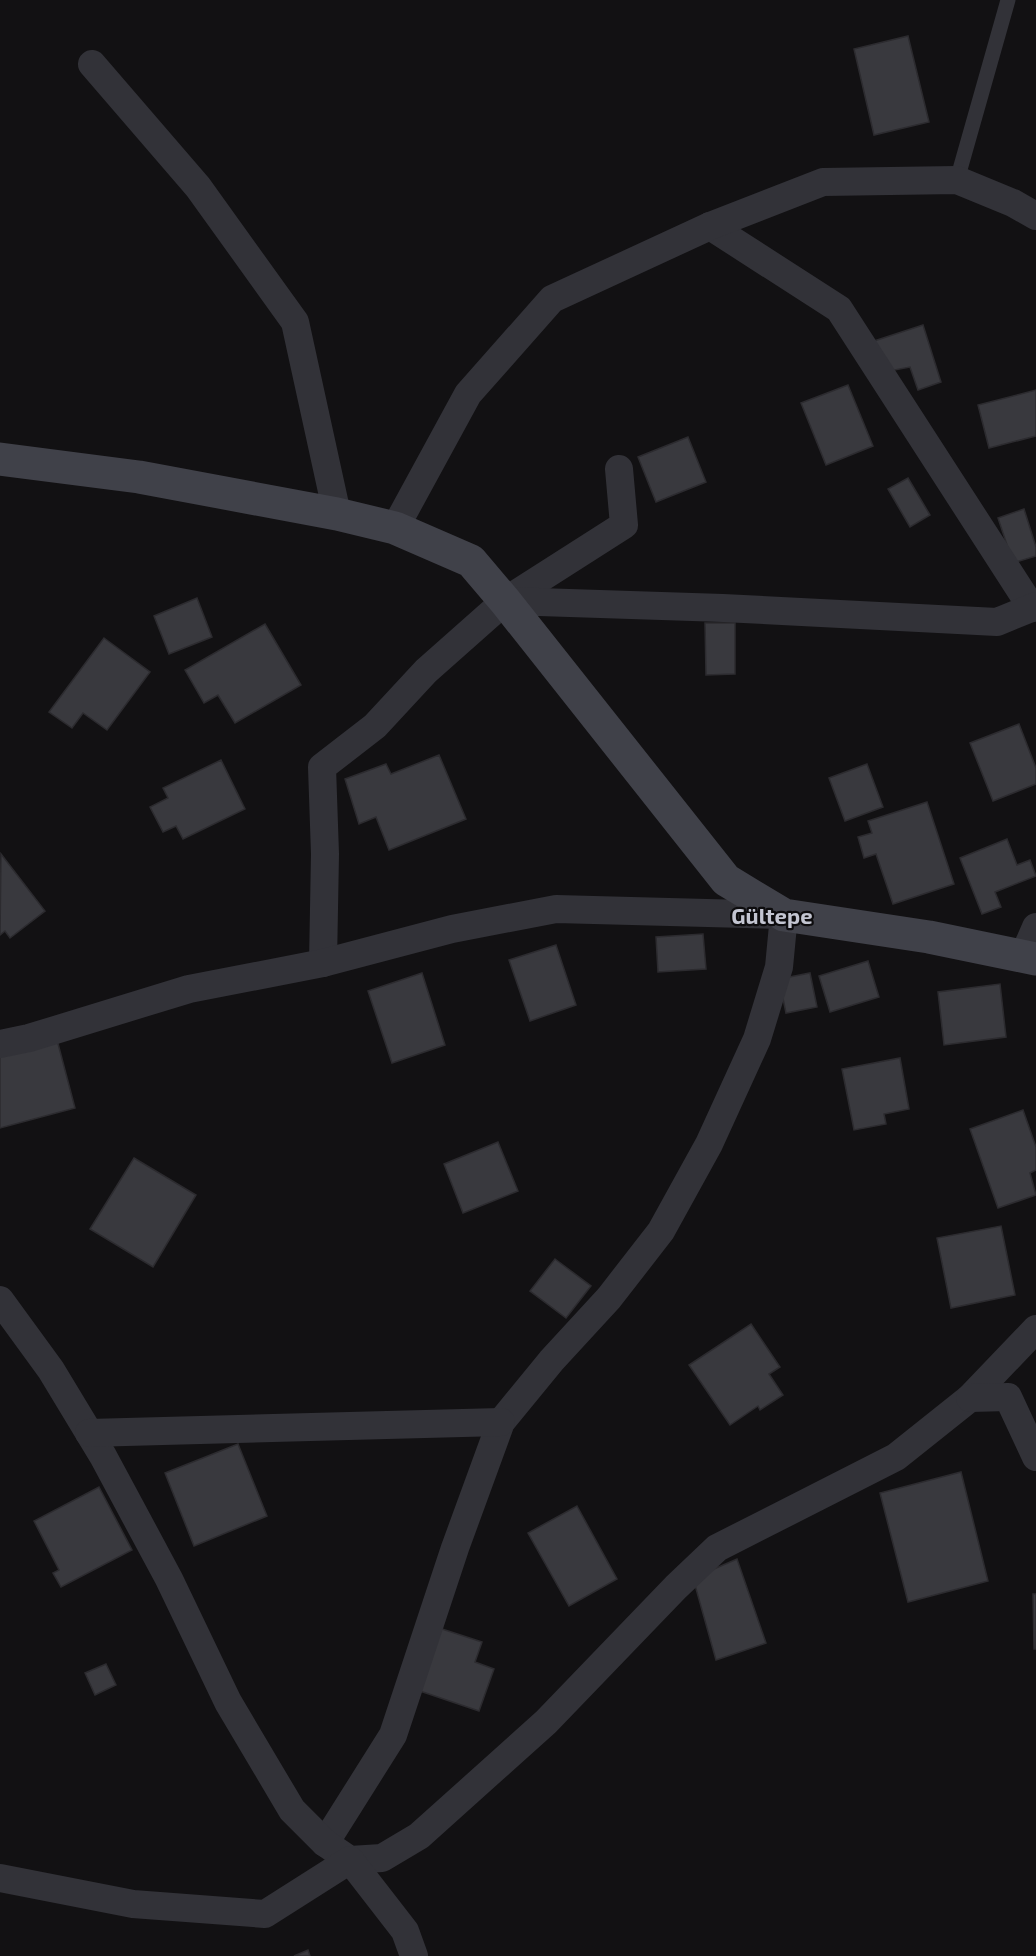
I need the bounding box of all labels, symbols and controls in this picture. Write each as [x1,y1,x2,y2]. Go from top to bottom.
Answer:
district label: Gültepe [731,902,813,928]

